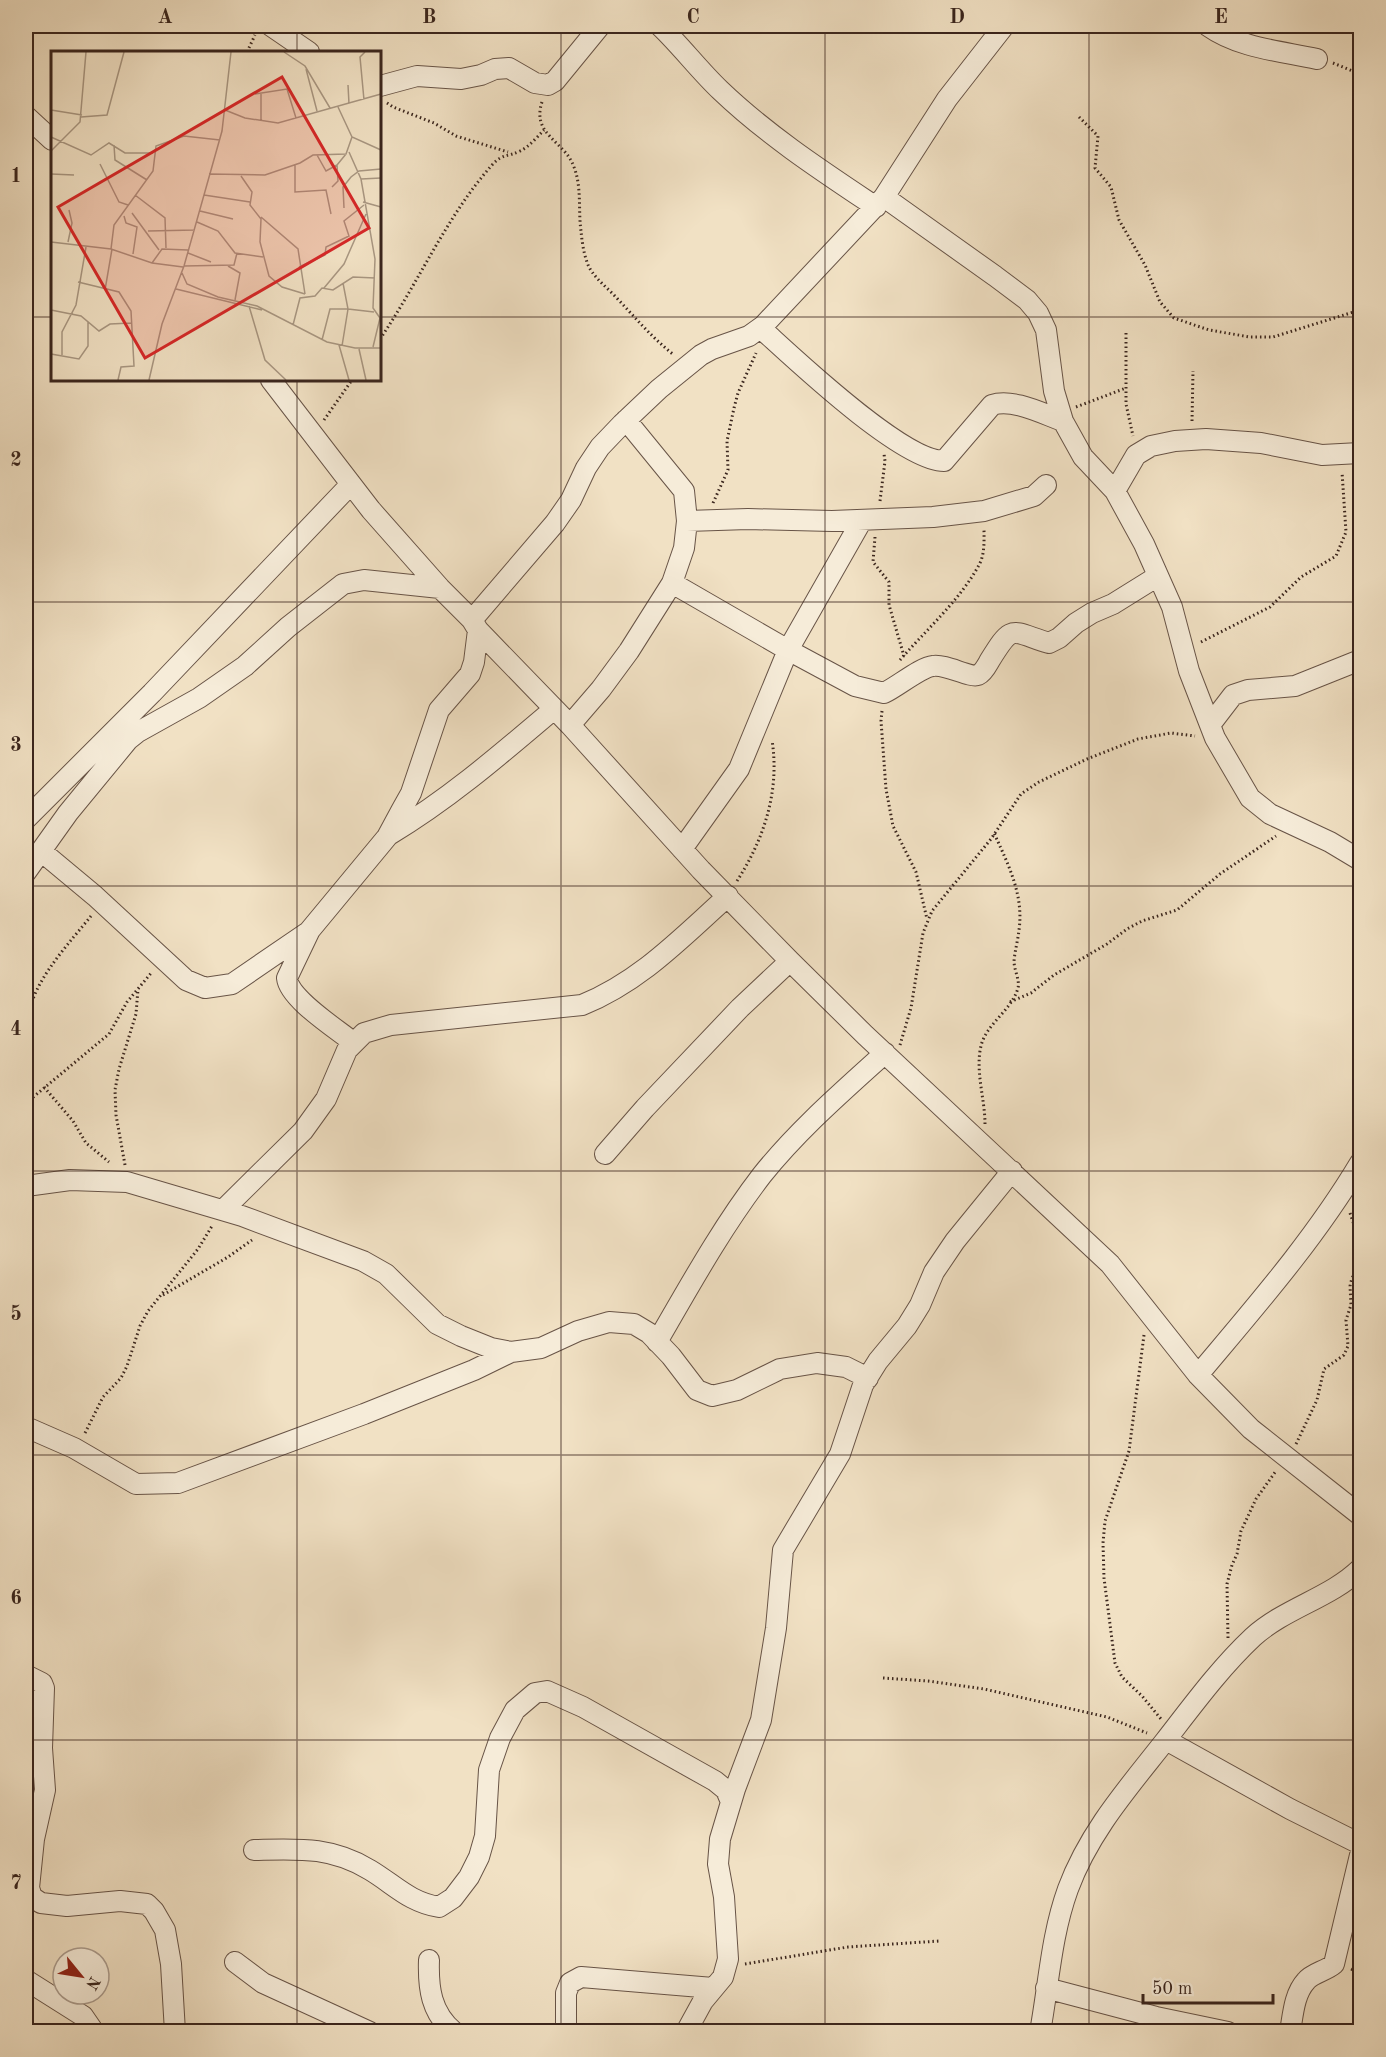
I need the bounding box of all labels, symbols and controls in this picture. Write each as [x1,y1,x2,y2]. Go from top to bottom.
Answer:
text: A [157,8,173,28]
text: B [422,8,436,28]
text: C [686,8,700,28]
text: D [949,8,965,28]
text: E [1214,8,1228,28]
inset map [51,51,381,381]
text: 1 [10,167,22,187]
text: 2 [10,451,22,471]
text: 3 [10,736,22,756]
text: 4 [10,1020,22,1040]
text: 5 [10,1304,22,1325]
text: 6 [10,1589,22,1609]
text: 7 [10,1874,22,1894]
north arrow [51,1946,111,2006]
scale bar [1143,1967,1274,2005]
text: N [82,1973,102,1992]
text: 50 m [1152,1980,1192,1998]

